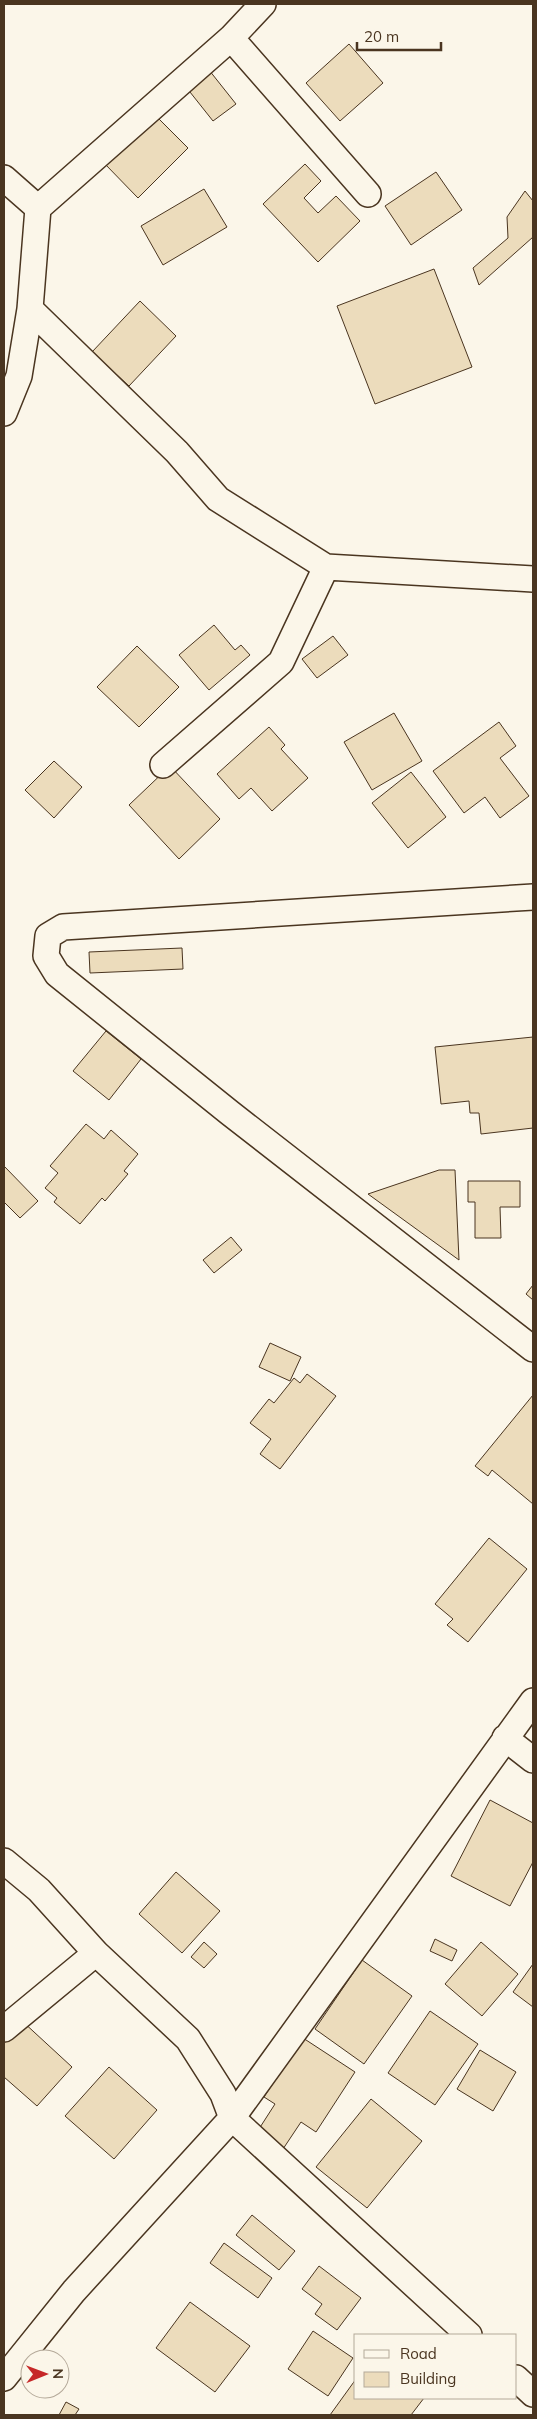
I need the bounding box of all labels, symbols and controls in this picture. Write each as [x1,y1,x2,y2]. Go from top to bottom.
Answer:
scale bar [357,20,441,52]
text: 20 m [364,27,399,46]
legend [354,2334,517,2399]
text: Road [400,2344,437,2363]
north arrow [20,2349,70,2399]
text: N [49,2368,67,2379]
text: Building [400,2369,456,2388]

